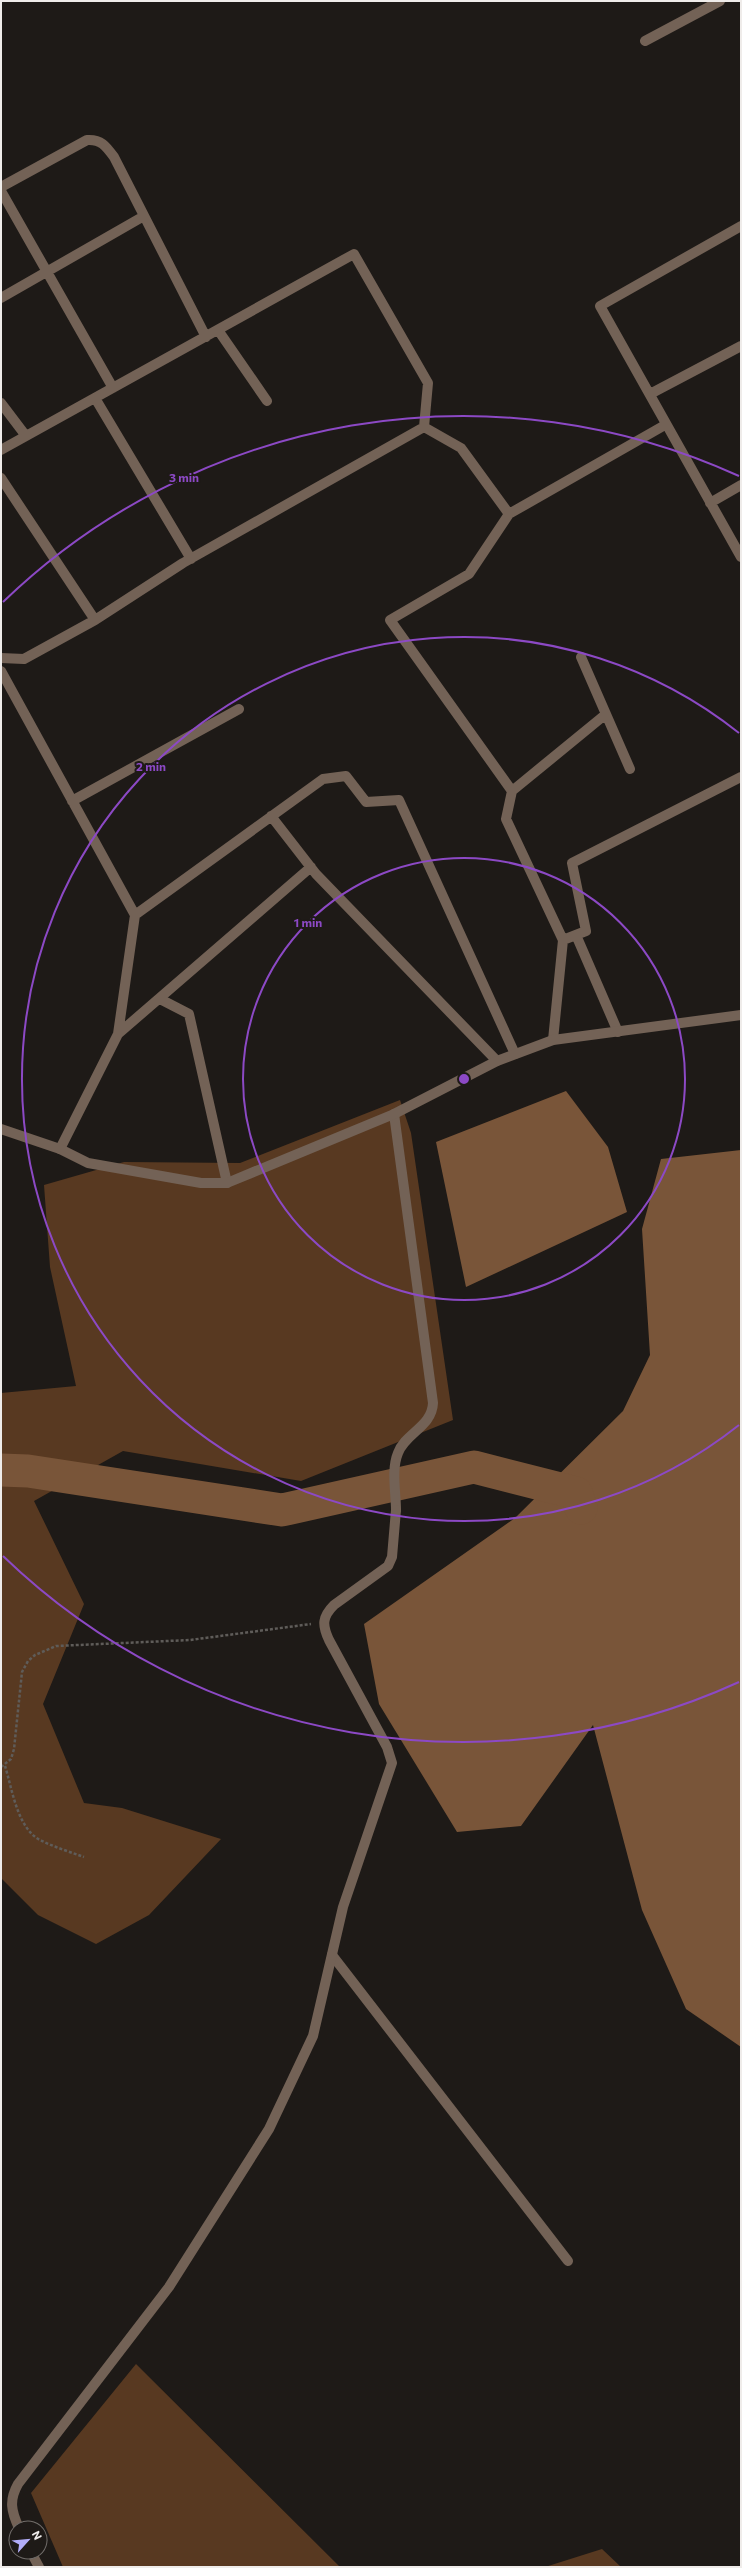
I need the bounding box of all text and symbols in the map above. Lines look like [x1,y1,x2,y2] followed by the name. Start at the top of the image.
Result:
[169,470,199,484] text: 3 min
[136,759,166,773] text: 2 min
[294,915,322,929] text: 1 min
[457,1072,471,1086] centre of rings
[8,2520,48,2560] north arrow
[30,2529,45,2542] text: N

